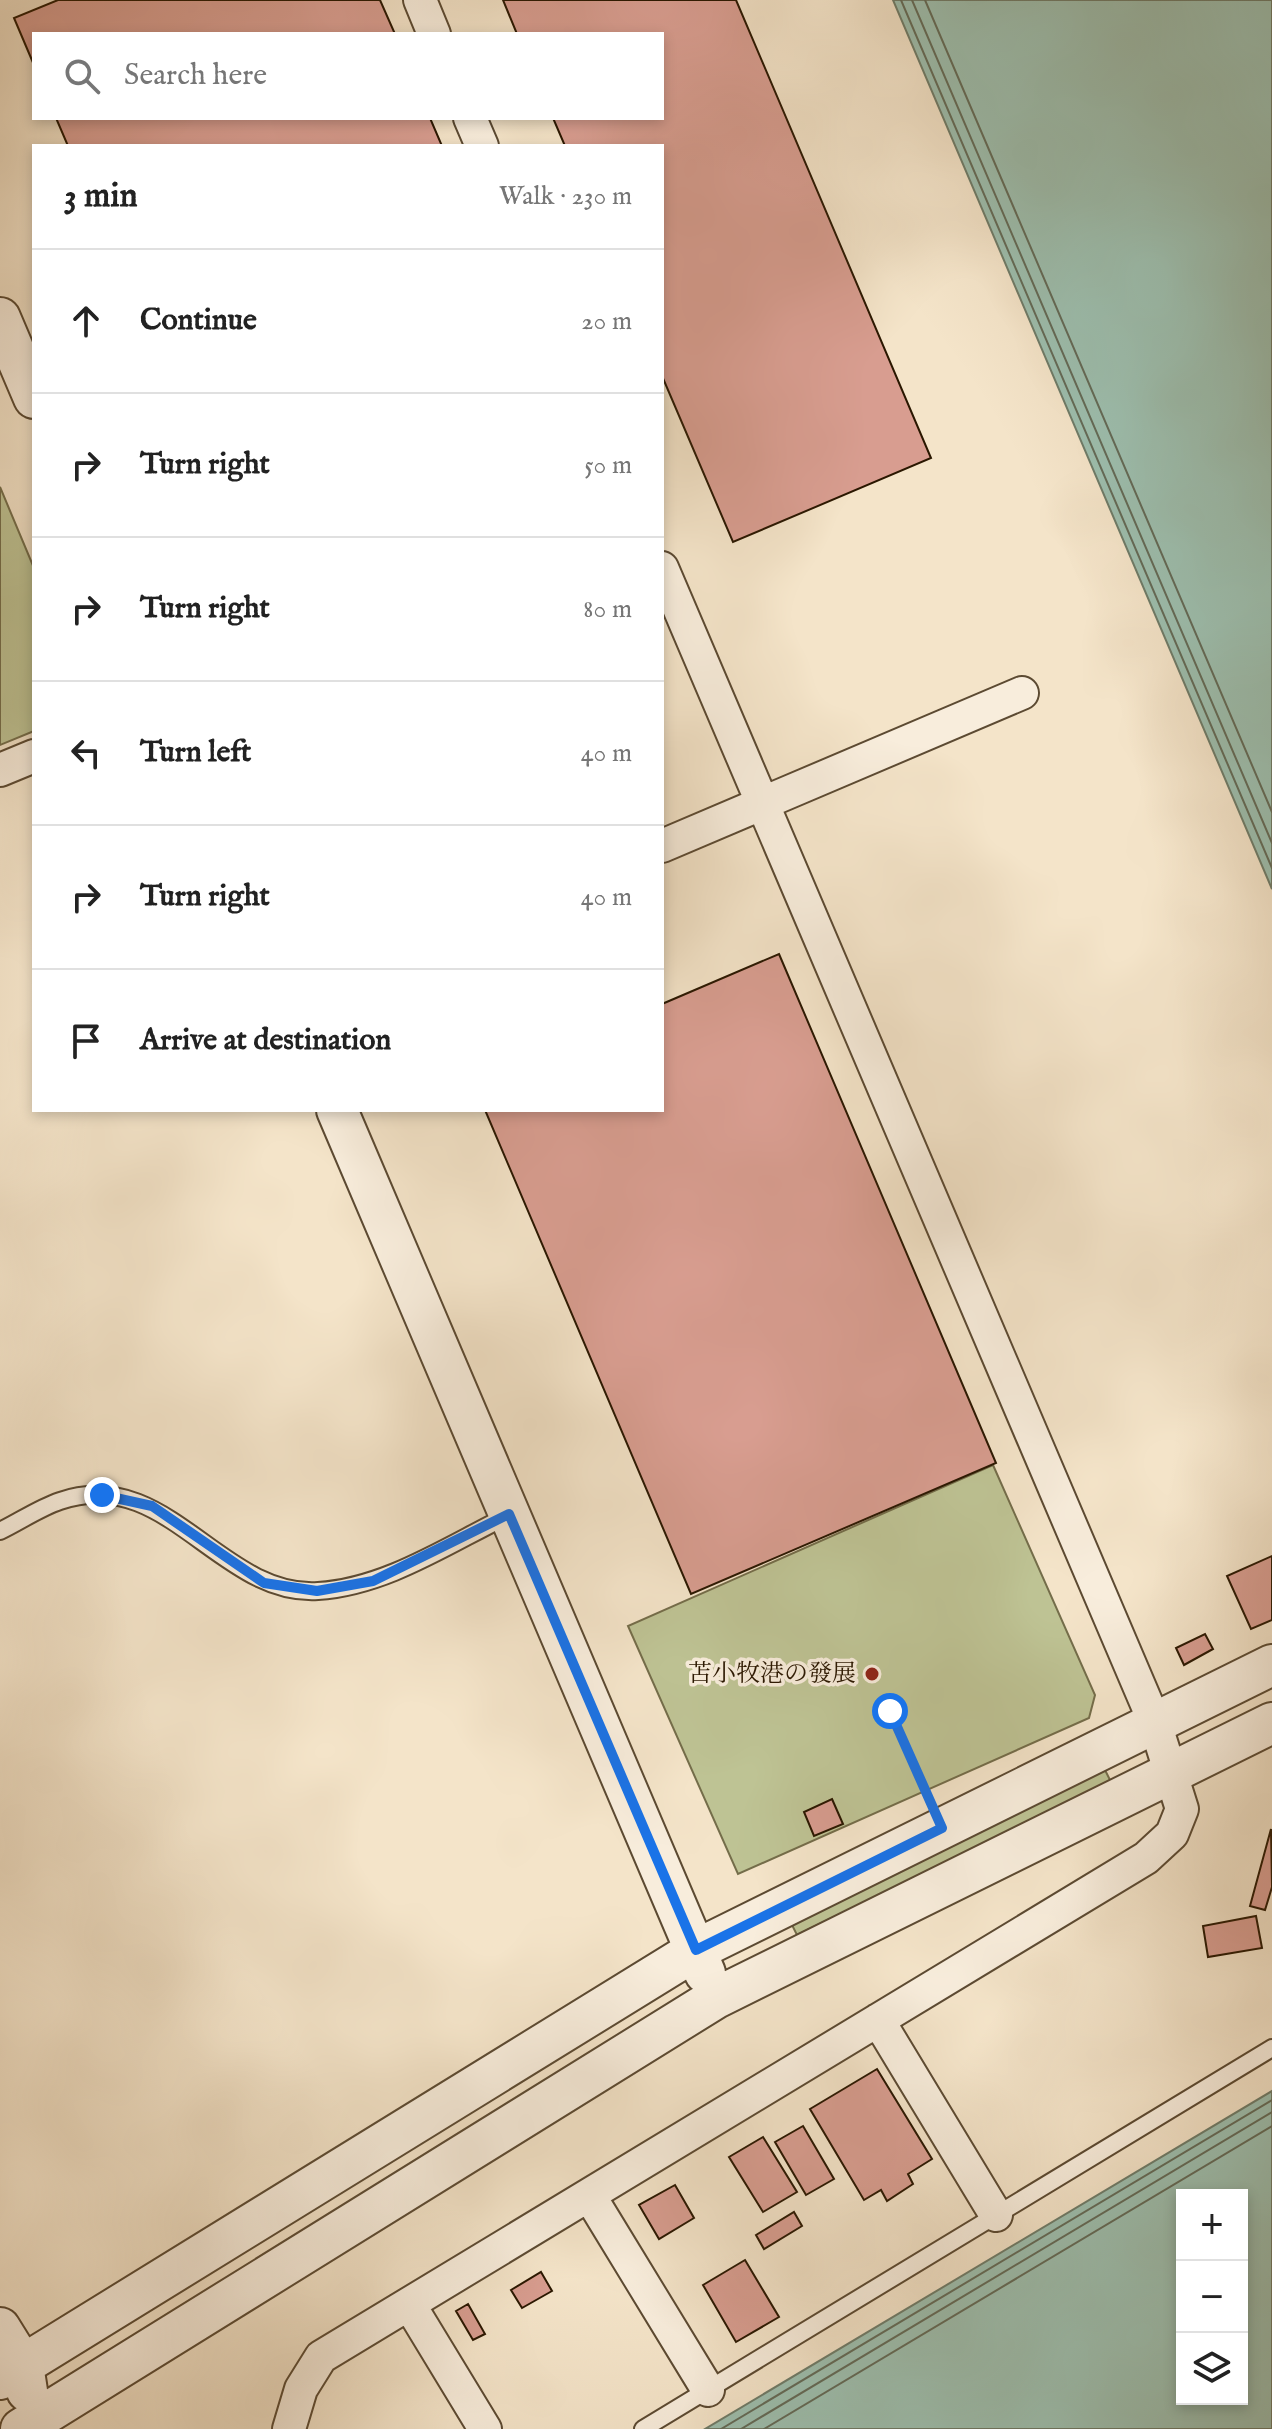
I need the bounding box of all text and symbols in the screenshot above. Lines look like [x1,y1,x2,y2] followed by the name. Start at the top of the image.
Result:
[32,32,664,120] search box
[60,54,104,98] icon: search
[124,57,267,95] text: Search here
[64,175,138,218] text: 3 min
[499,180,632,213] text: Walk · 230 m
[64,299,108,343] icon: ahead
[140,302,257,340] text: Continue
[581,305,632,338] text: 20 m
[64,443,108,487] icon: right
[140,446,270,484] text: Turn right
[584,449,632,482] text: 50 m
[64,587,108,631] icon: right
[140,590,270,628] text: Turn right
[583,593,632,626] text: 80 m
[64,731,108,775] icon: left
[140,734,251,772] text: Turn left
[581,737,632,770] text: 40 m
[64,875,108,919] icon: right
[140,878,270,916] text: Turn right
[581,881,632,914] text: 40 m
[64,1019,108,1063] icon: arrive
[140,1022,391,1060] text: Arrive at destination
[84,1477,120,1513] route end
[688,1659,856,1690] place label: 苫小牧港の發展
[863,1665,881,1683] marker: 苫小牧港の發展
[872,1693,908,1729] route start
[1176,2189,1248,2405] map controls
[1176,2189,1248,2261] button: +
[1176,2261,1248,2333] button: −
[1176,2333,1248,2405] button: layers

